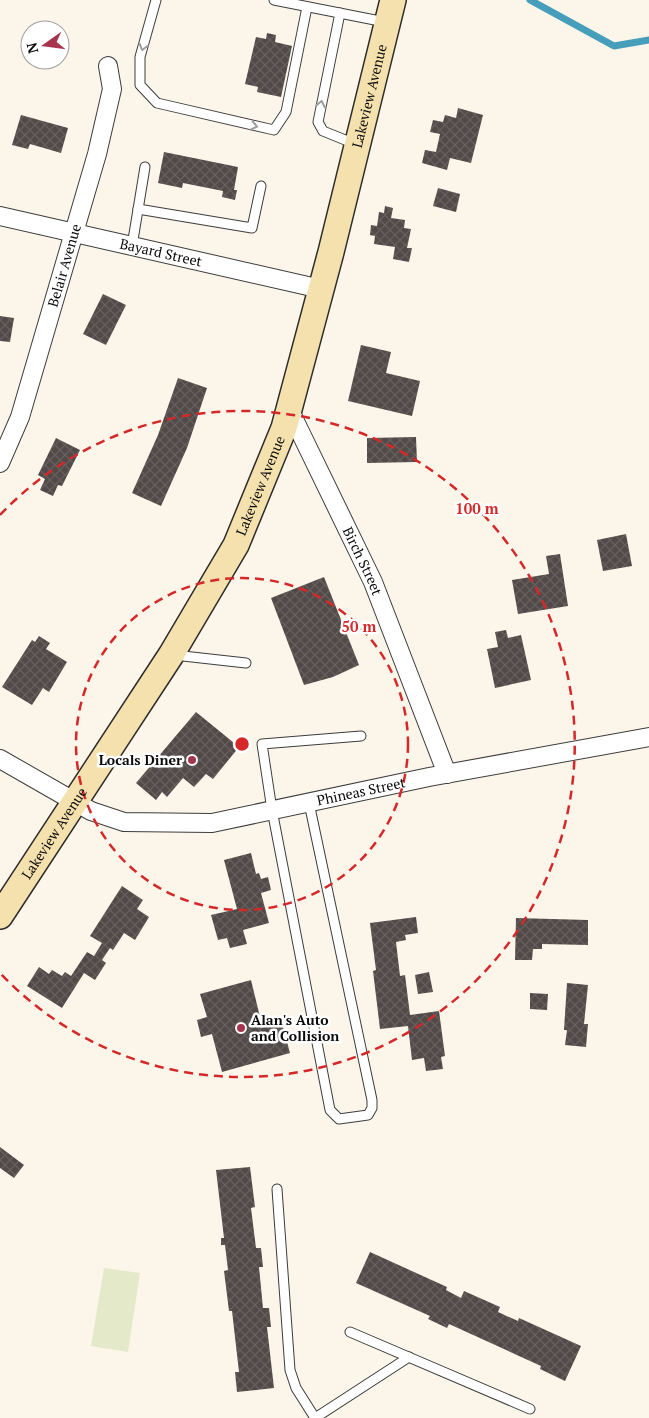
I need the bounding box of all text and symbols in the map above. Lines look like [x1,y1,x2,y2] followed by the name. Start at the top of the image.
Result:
[20,20,70,70] north arrow
[21,40,42,56] text: N
[138,42,148,51] one-way arrow
[347,42,391,150] street label: Lakeview Avenue
[316,100,326,108] one-way arrow
[250,120,259,131] one-way arrow
[43,222,85,309] street label: Belair Avenue
[118,234,205,271] street label: Bayard Street
[231,433,289,538] street label: Lakeview Avenue
[455,498,499,518] text: 100 m
[339,523,388,599] street label: Birch Street
[342,616,377,636] text: 50 m
[233,735,251,753] centre of rings
[99,750,182,769] place label: Locals Diner
[186,754,198,766] marker: Locals Diner
[315,772,408,810] street label: Phineas Street
[17,783,91,883] street label: Lakeview Avenue
[251,1010,339,1045] place label: Alan's Auto and Collision
[235,1022,247,1034] marker: Alan's Auto and Collision

